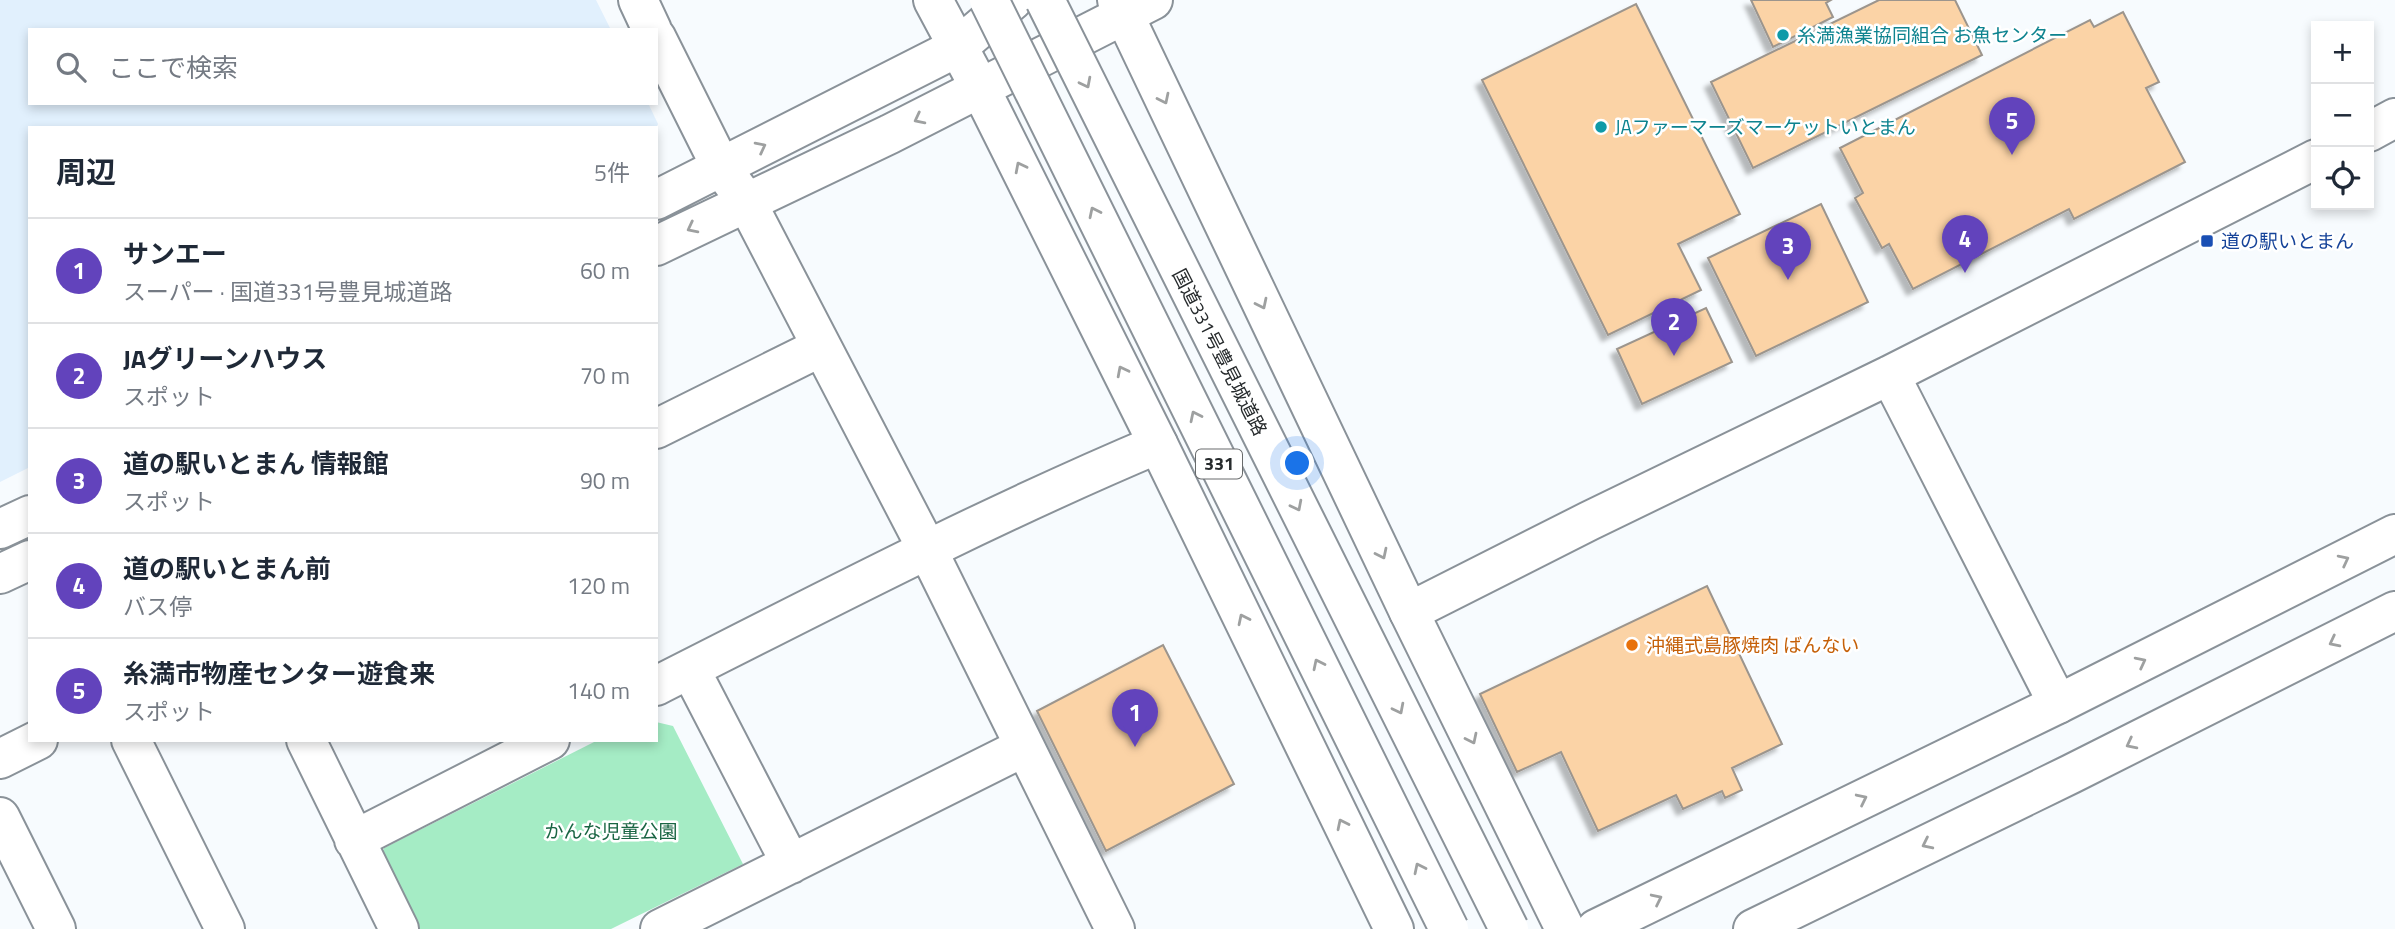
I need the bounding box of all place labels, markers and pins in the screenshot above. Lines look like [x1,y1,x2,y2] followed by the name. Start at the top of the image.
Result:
[1797,20,2067,49] place label: 糸満漁業協同組合 お魚センター
[1775,27,1791,43] marker: 糸満漁業協同組合 お魚センター
[1989,97,2035,155] pin: 5
[1615,112,1916,141] place label: JAファーマーズマーケットいとまん
[1593,119,1609,135] marker: JAファーマーズマーケットいとまん
[1942,215,1988,273] pin: 4
[1765,222,1811,280] pin: 3
[2221,226,2354,255] place label: 道の駅いとまん
[2199,233,2215,249] marker: 道の駅いとまん
[1651,298,1697,356] pin: 2
[1646,630,1859,659] place label: 沖縄式島豚焼肉 ばんない
[1624,637,1640,653] marker: 沖縄式島豚焼肉 ばんない
[1112,689,1158,747] pin: 1

